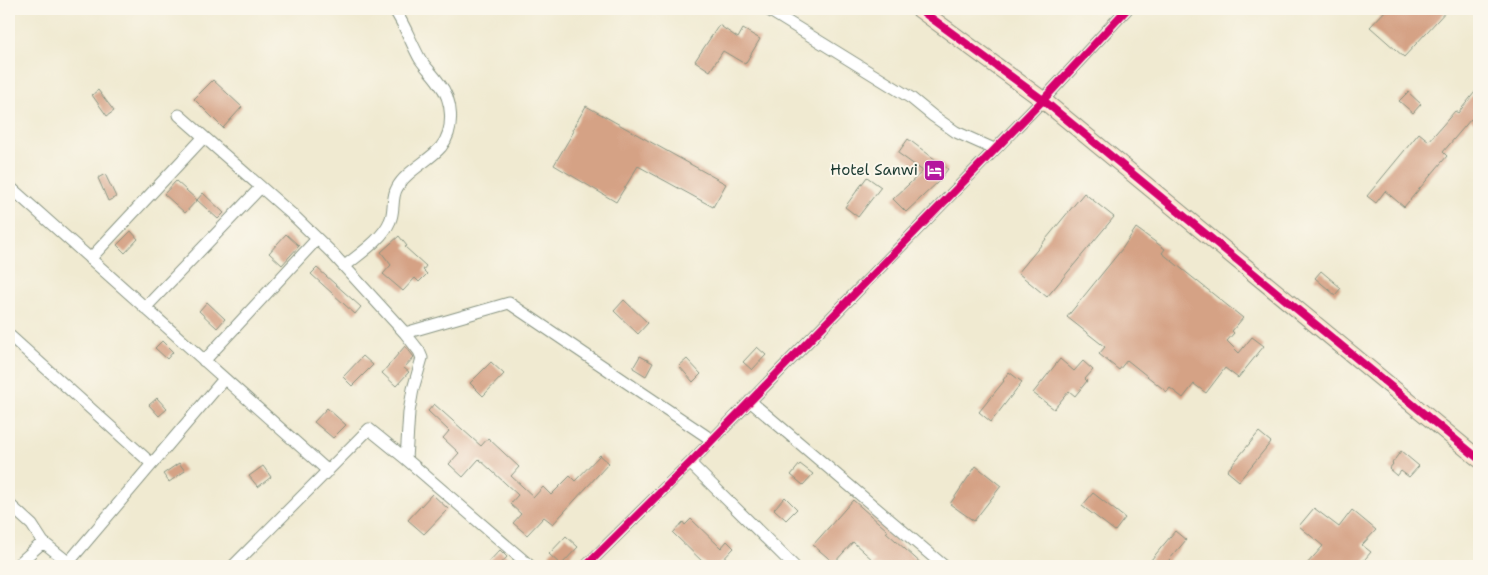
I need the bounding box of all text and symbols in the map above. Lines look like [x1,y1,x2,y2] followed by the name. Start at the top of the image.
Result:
[922,158,946,182] hotel icon: Hotel Sanwi
[830,160,918,180] place label: Hotel Sanwi

